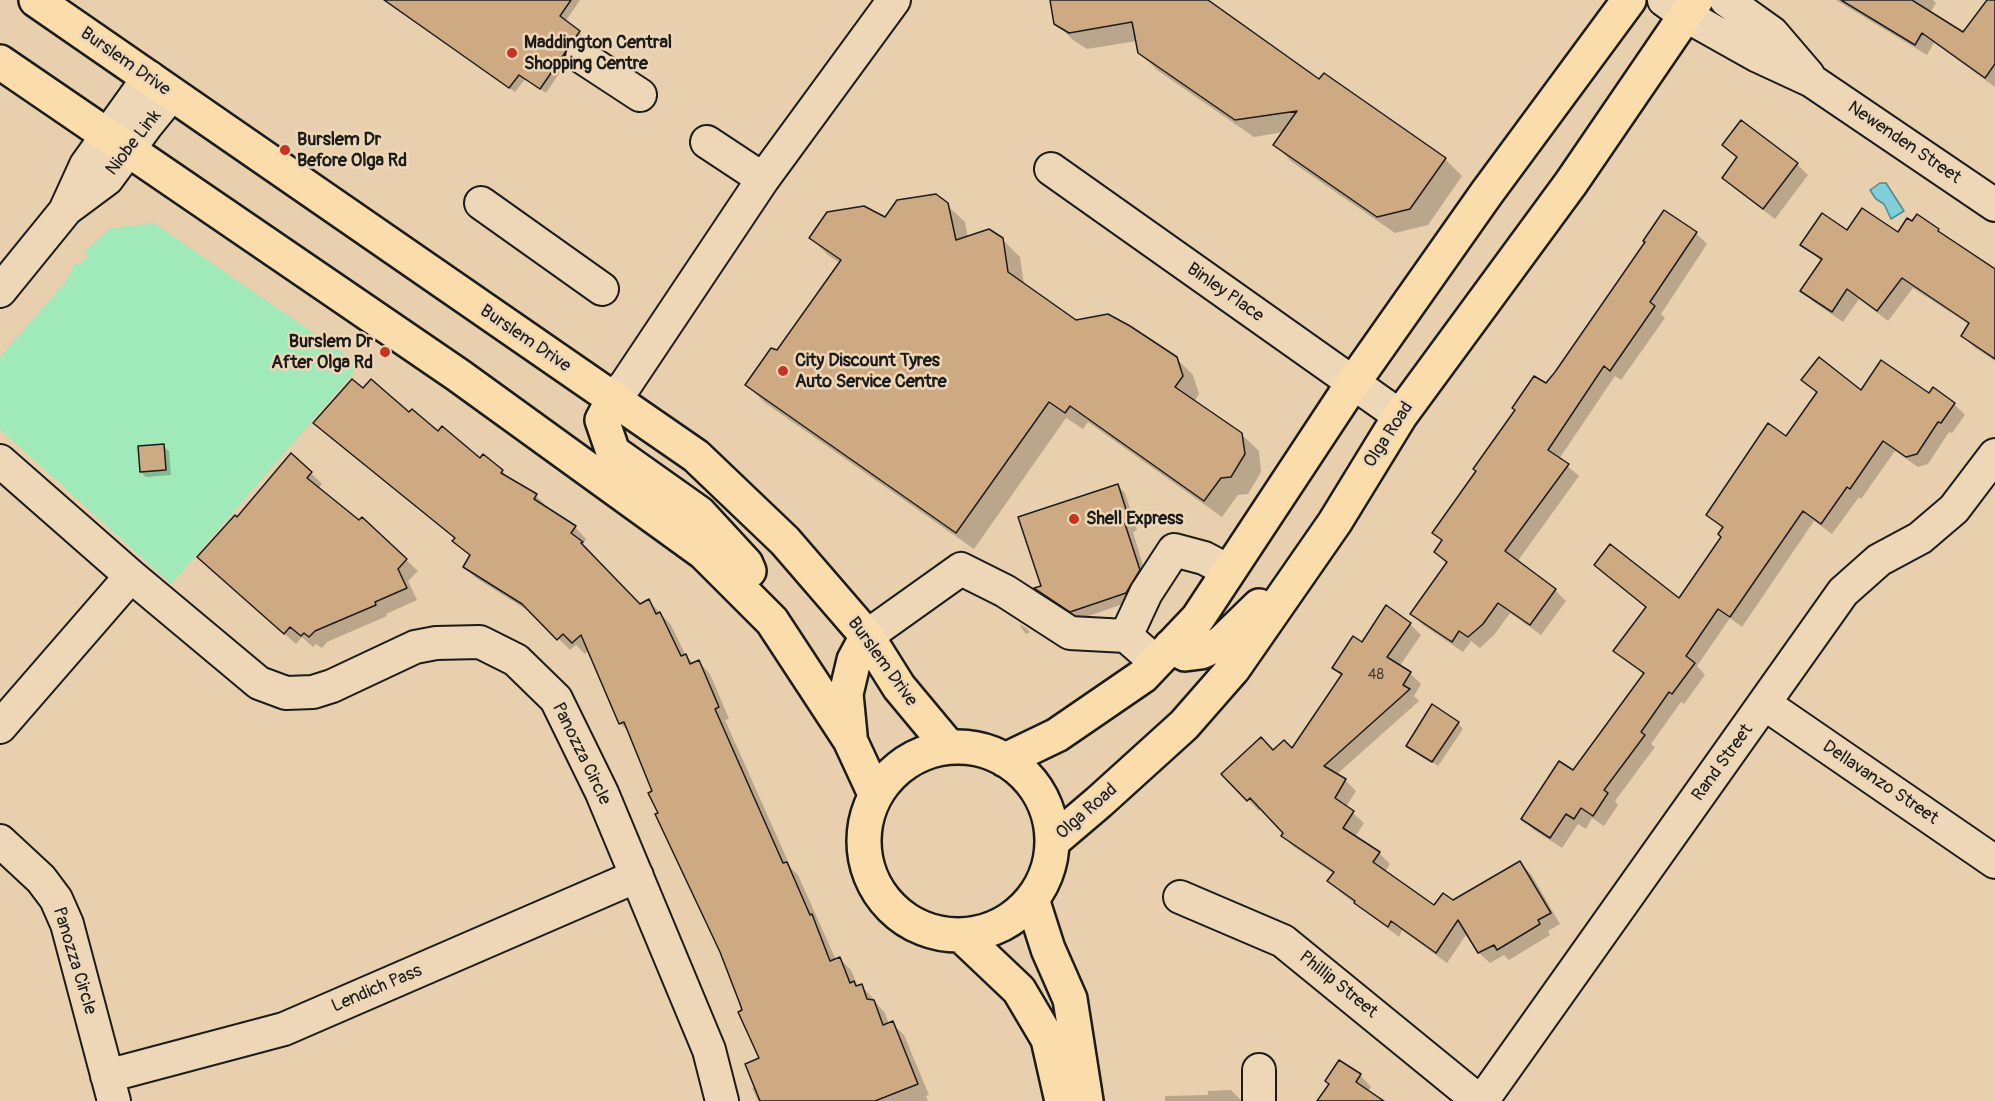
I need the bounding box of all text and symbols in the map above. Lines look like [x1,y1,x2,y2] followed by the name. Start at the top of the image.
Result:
[76,23,174,101] street label: Burslem Drive
[524,32,672,74] place label: Maddington Central Shopping Centre
[505,46,519,60] marker: Maddington Central Shopping Centre
[1843,97,1965,189] street label: Newenden Street
[102,106,166,180] street label: Niobe Link
[297,129,407,172] place label: Burslem Dr Before Olga Rd
[278,143,292,157] marker: Burslem Dr Before Olga Rd
[1182,259,1268,327] street label: Binley Place
[475,301,575,377] street label: Burslem Drive
[271,331,373,374] place label: Burslem Dr After Olga Rd
[378,345,392,359] marker: Burslem Dr After Olga Rd
[795,350,947,392] place label: City Discount Tyres Auto Service Centre
[776,364,790,378] marker: City Discount Tyres Auto Service Centre
[1360,398,1418,472] street label: Olga Road
[1086,508,1183,530] place label: Shell Express
[1067,512,1081,526] marker: Shell Express
[842,613,922,711] street label: Burslem Drive
[1368,666,1384,684] house number: 48
[547,699,615,809] street label: Panozza Circle
[1688,720,1758,806] street label: Rand Street
[1818,736,1942,830] street label: Dellavanzo Street
[1052,779,1122,845] street label: Olga Road
[47,905,101,1017] street label: Panozza Circle
[1294,947,1382,1023] street label: Phillip Street
[329,960,425,1018] street label: Lendich Pass

